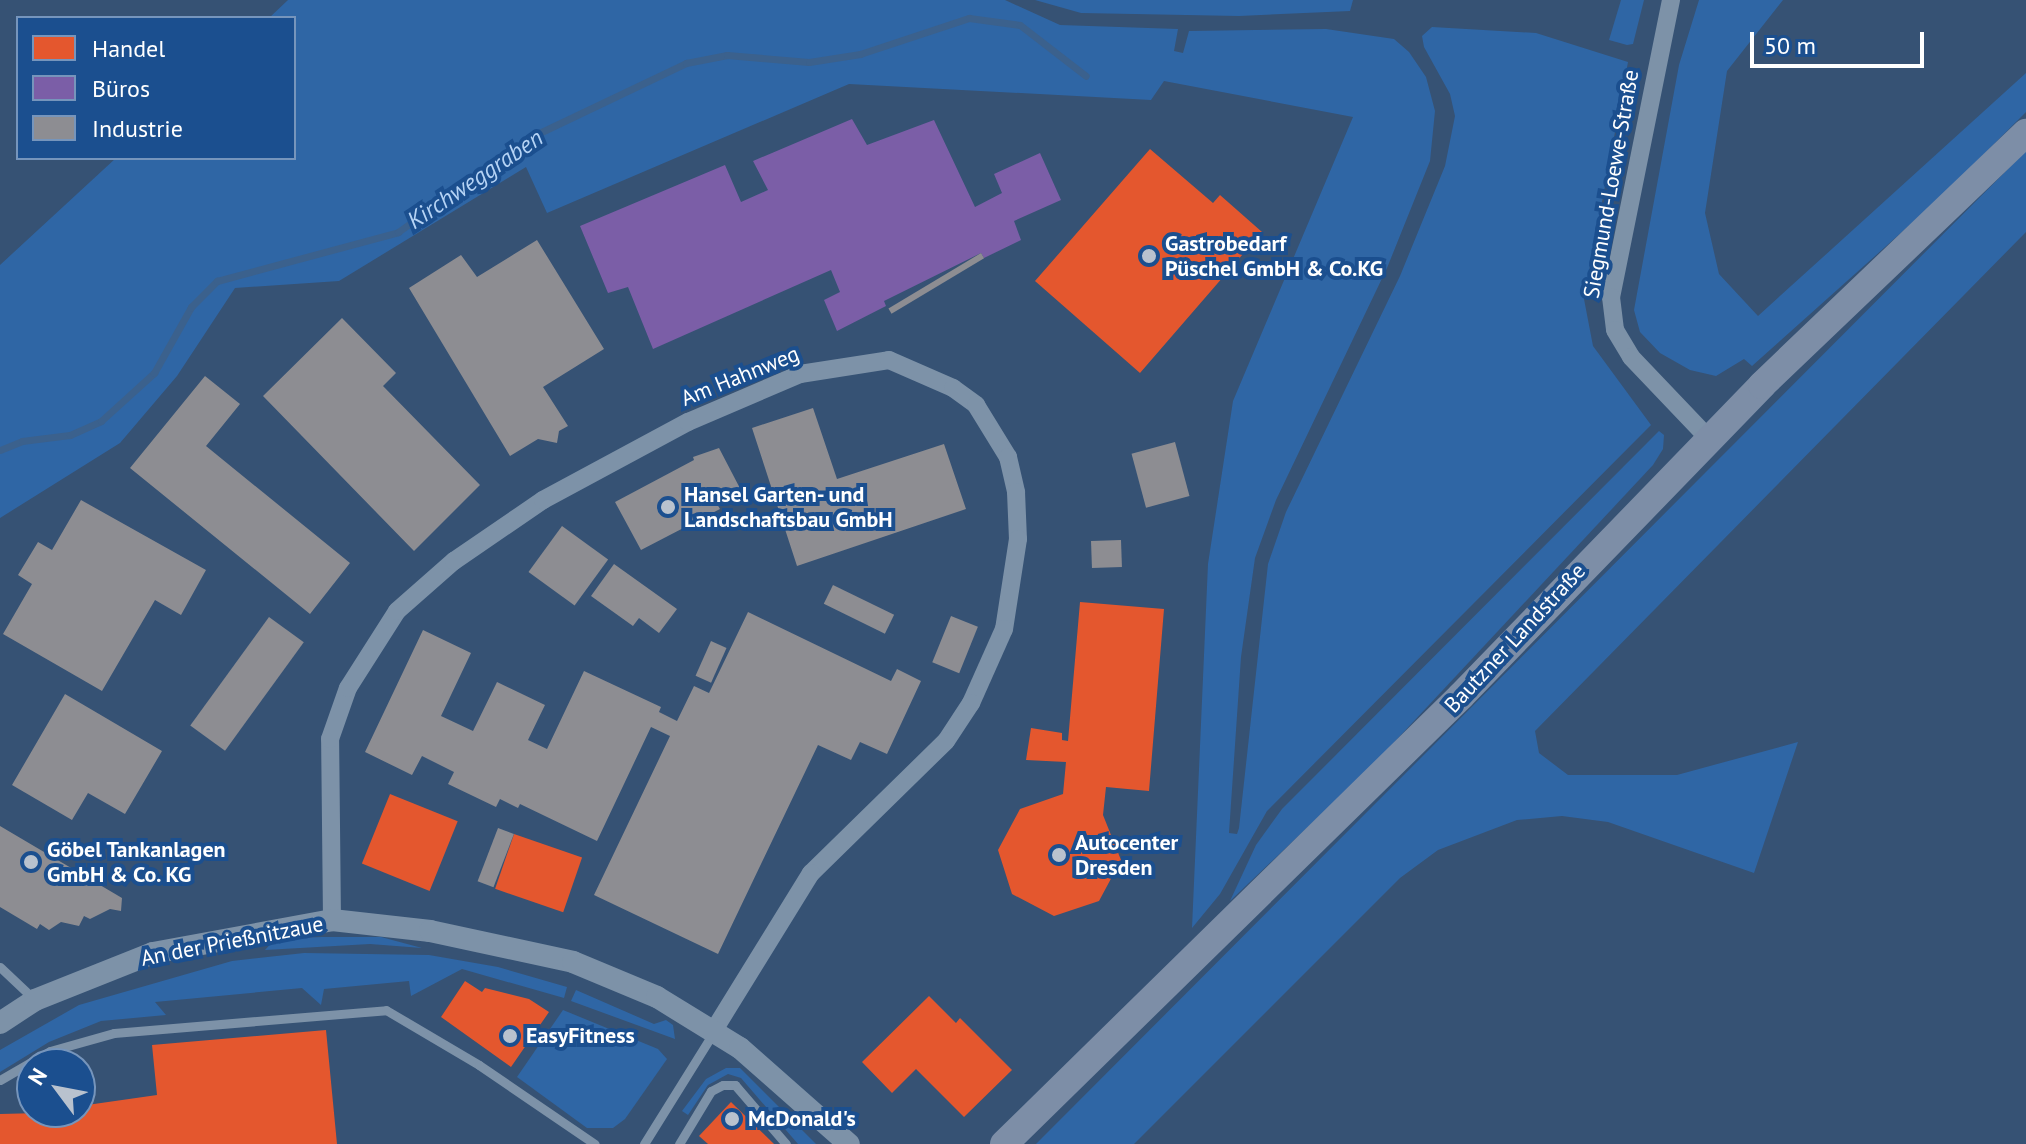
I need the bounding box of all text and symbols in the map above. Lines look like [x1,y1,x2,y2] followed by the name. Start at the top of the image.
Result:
[16,16,296,160] legend
[1754,16,1928,66] scale bar
[1764,30,1816,61] text: 50 m
[92,33,165,64] text: Handel
[1578,68,1644,300] street label: Siegmund-Loewe-Straße
[92,73,150,104] text: Büros
[92,113,183,144] text: Industrie
[402,123,548,235] water label: Kirchweggraben
[1165,230,1384,282] place label: Gastrobedarf Püschel GmbH & Co.KG
[1140,247,1158,265] marker: Gastrobedarf Püschel GmbH & Co.KG
[677,340,803,412] street label: Am Hahnweg
[684,481,893,532] place label: Hansel Garten- und Landschaftsbau GmbH
[659,498,677,516] marker: Hansel Garten- und Landschaftsbau GmbH
[1439,558,1591,718] street label: Bautzner Landstraße
[1075,829,1178,880] place label: Autocenter Dresden
[47,836,226,888] place label: Göbel Tankanlagen GmbH & Co. KG
[1050,846,1068,864] marker: Autocenter Dresden
[22,853,40,871] marker: Göbel Tankanlagen GmbH & Co. KG
[138,910,326,972] street label: An der Prießnitzaue
[526,1023,635,1049] place label: EasyFitness
[501,1027,519,1045] marker: EasyFitness
[16,1048,96,1128] north arrow
[22,1063,53,1090] text: N
[748,1106,856,1132] place label: McDonald's
[723,1110,741,1128] marker: McDonald's

